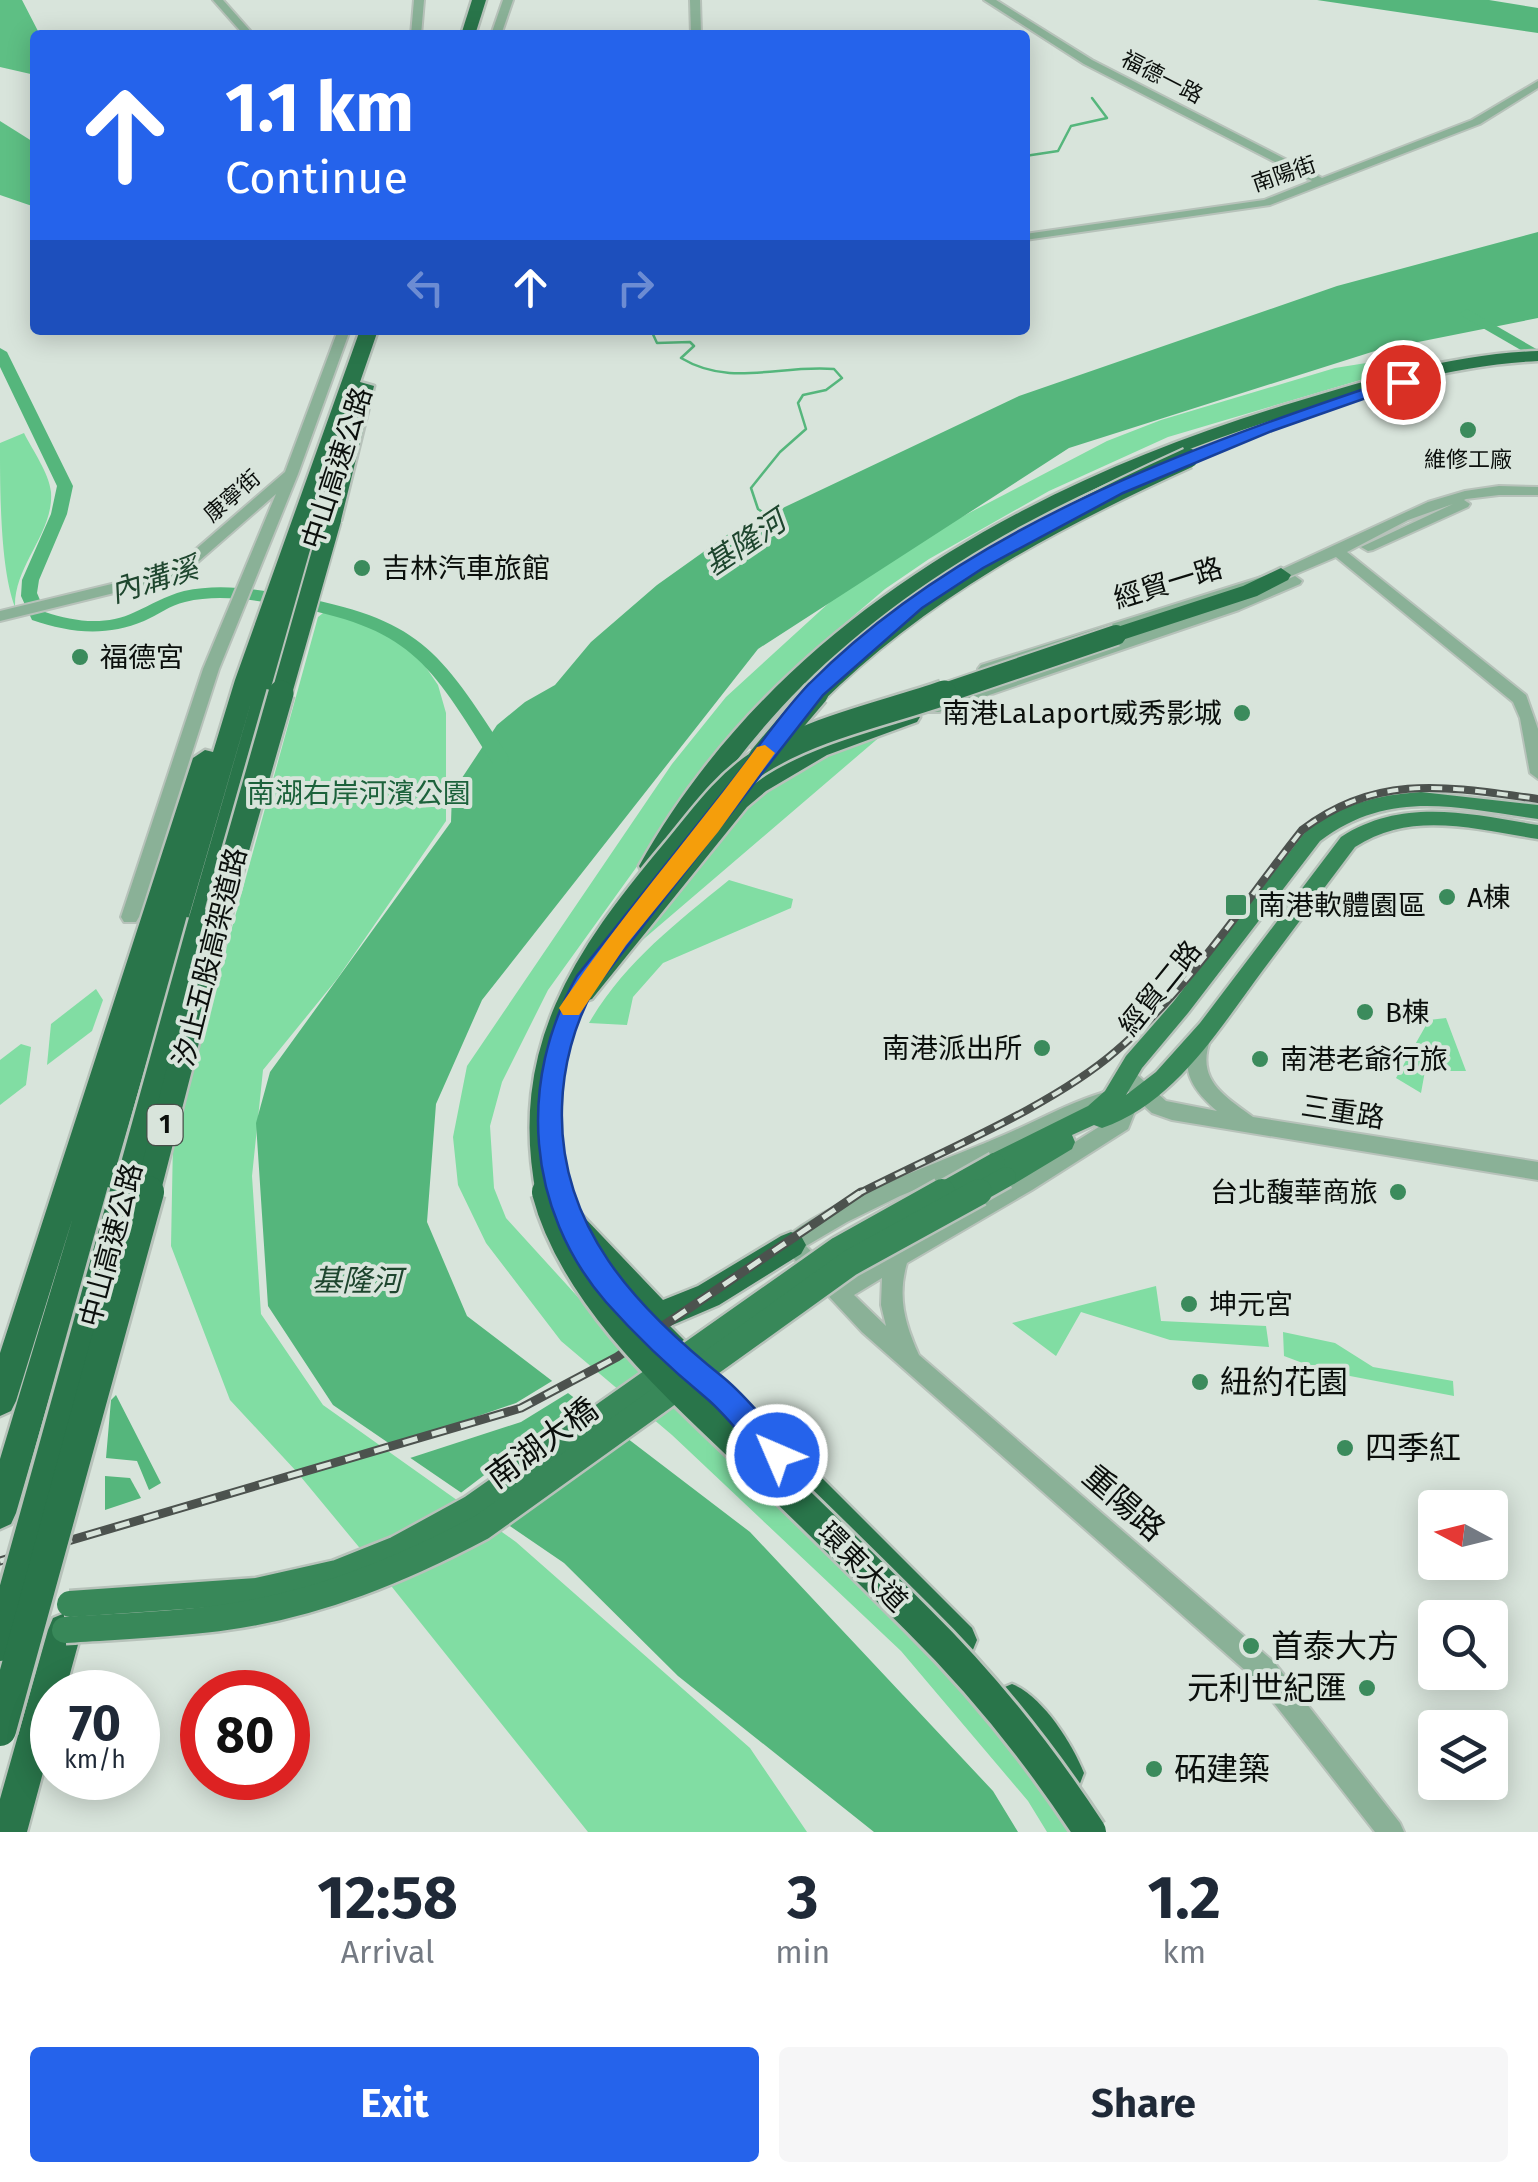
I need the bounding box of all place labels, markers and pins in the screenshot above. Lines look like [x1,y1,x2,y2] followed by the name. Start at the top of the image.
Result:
[1361,340,1446,425] pin
[1457,419,1479,441] marker: 維修工廠
[1424,446,1512,473] place label: 維修工廠
[382,552,550,585] place label: 吉林汽車旅館
[351,557,373,579] marker: 吉林汽車旅館
[100,641,184,674] place label: 福德宮
[69,646,91,668] marker: 福德宮
[942,697,1222,730] place label: 南港LaLaport威秀影城
[1231,702,1253,724] marker: 南港LaLaport威秀影城
[1467,881,1511,914] place label: A棟
[1436,886,1458,908] marker: A棟
[1258,889,1426,922] place label: 南港軟體園區
[1223,892,1249,918] marker: 南港軟體園區
[1385,996,1430,1029] place label: B棟
[1354,1001,1376,1023] marker: B棟
[882,1032,1022,1065] place label: 南港派出所
[1031,1037,1053,1059] marker: 南港派出所
[1280,1043,1448,1076] place label: 南港老爺行旅
[1249,1048,1271,1070] marker: 南港老爺行旅
[1210,1176,1378,1209] place label: 台北馥華商旅
[1387,1181,1409,1203] marker: 台北馥華商旅
[1209,1288,1293,1321] place label: 坤元宮
[1178,1293,1200,1315] marker: 坤元宮
[1220,1363,1348,1401] place label: 紐約花園
[1189,1371,1211,1393] marker: 紐約花園
[1365,1429,1461,1467] place label: 四季紅
[1334,1437,1356,1459] marker: 四季紅
[1271,1627,1399,1665] place label: 首泰大方
[1240,1635,1262,1657] marker: 首泰大方
[1187,1669,1347,1707] place label: 元利世紀匯
[1356,1677,1378,1699] marker: 元利世紀匯
[1174,1750,1270,1788] place label: 砳建築
[1143,1758,1165,1780] marker: 砳建築

